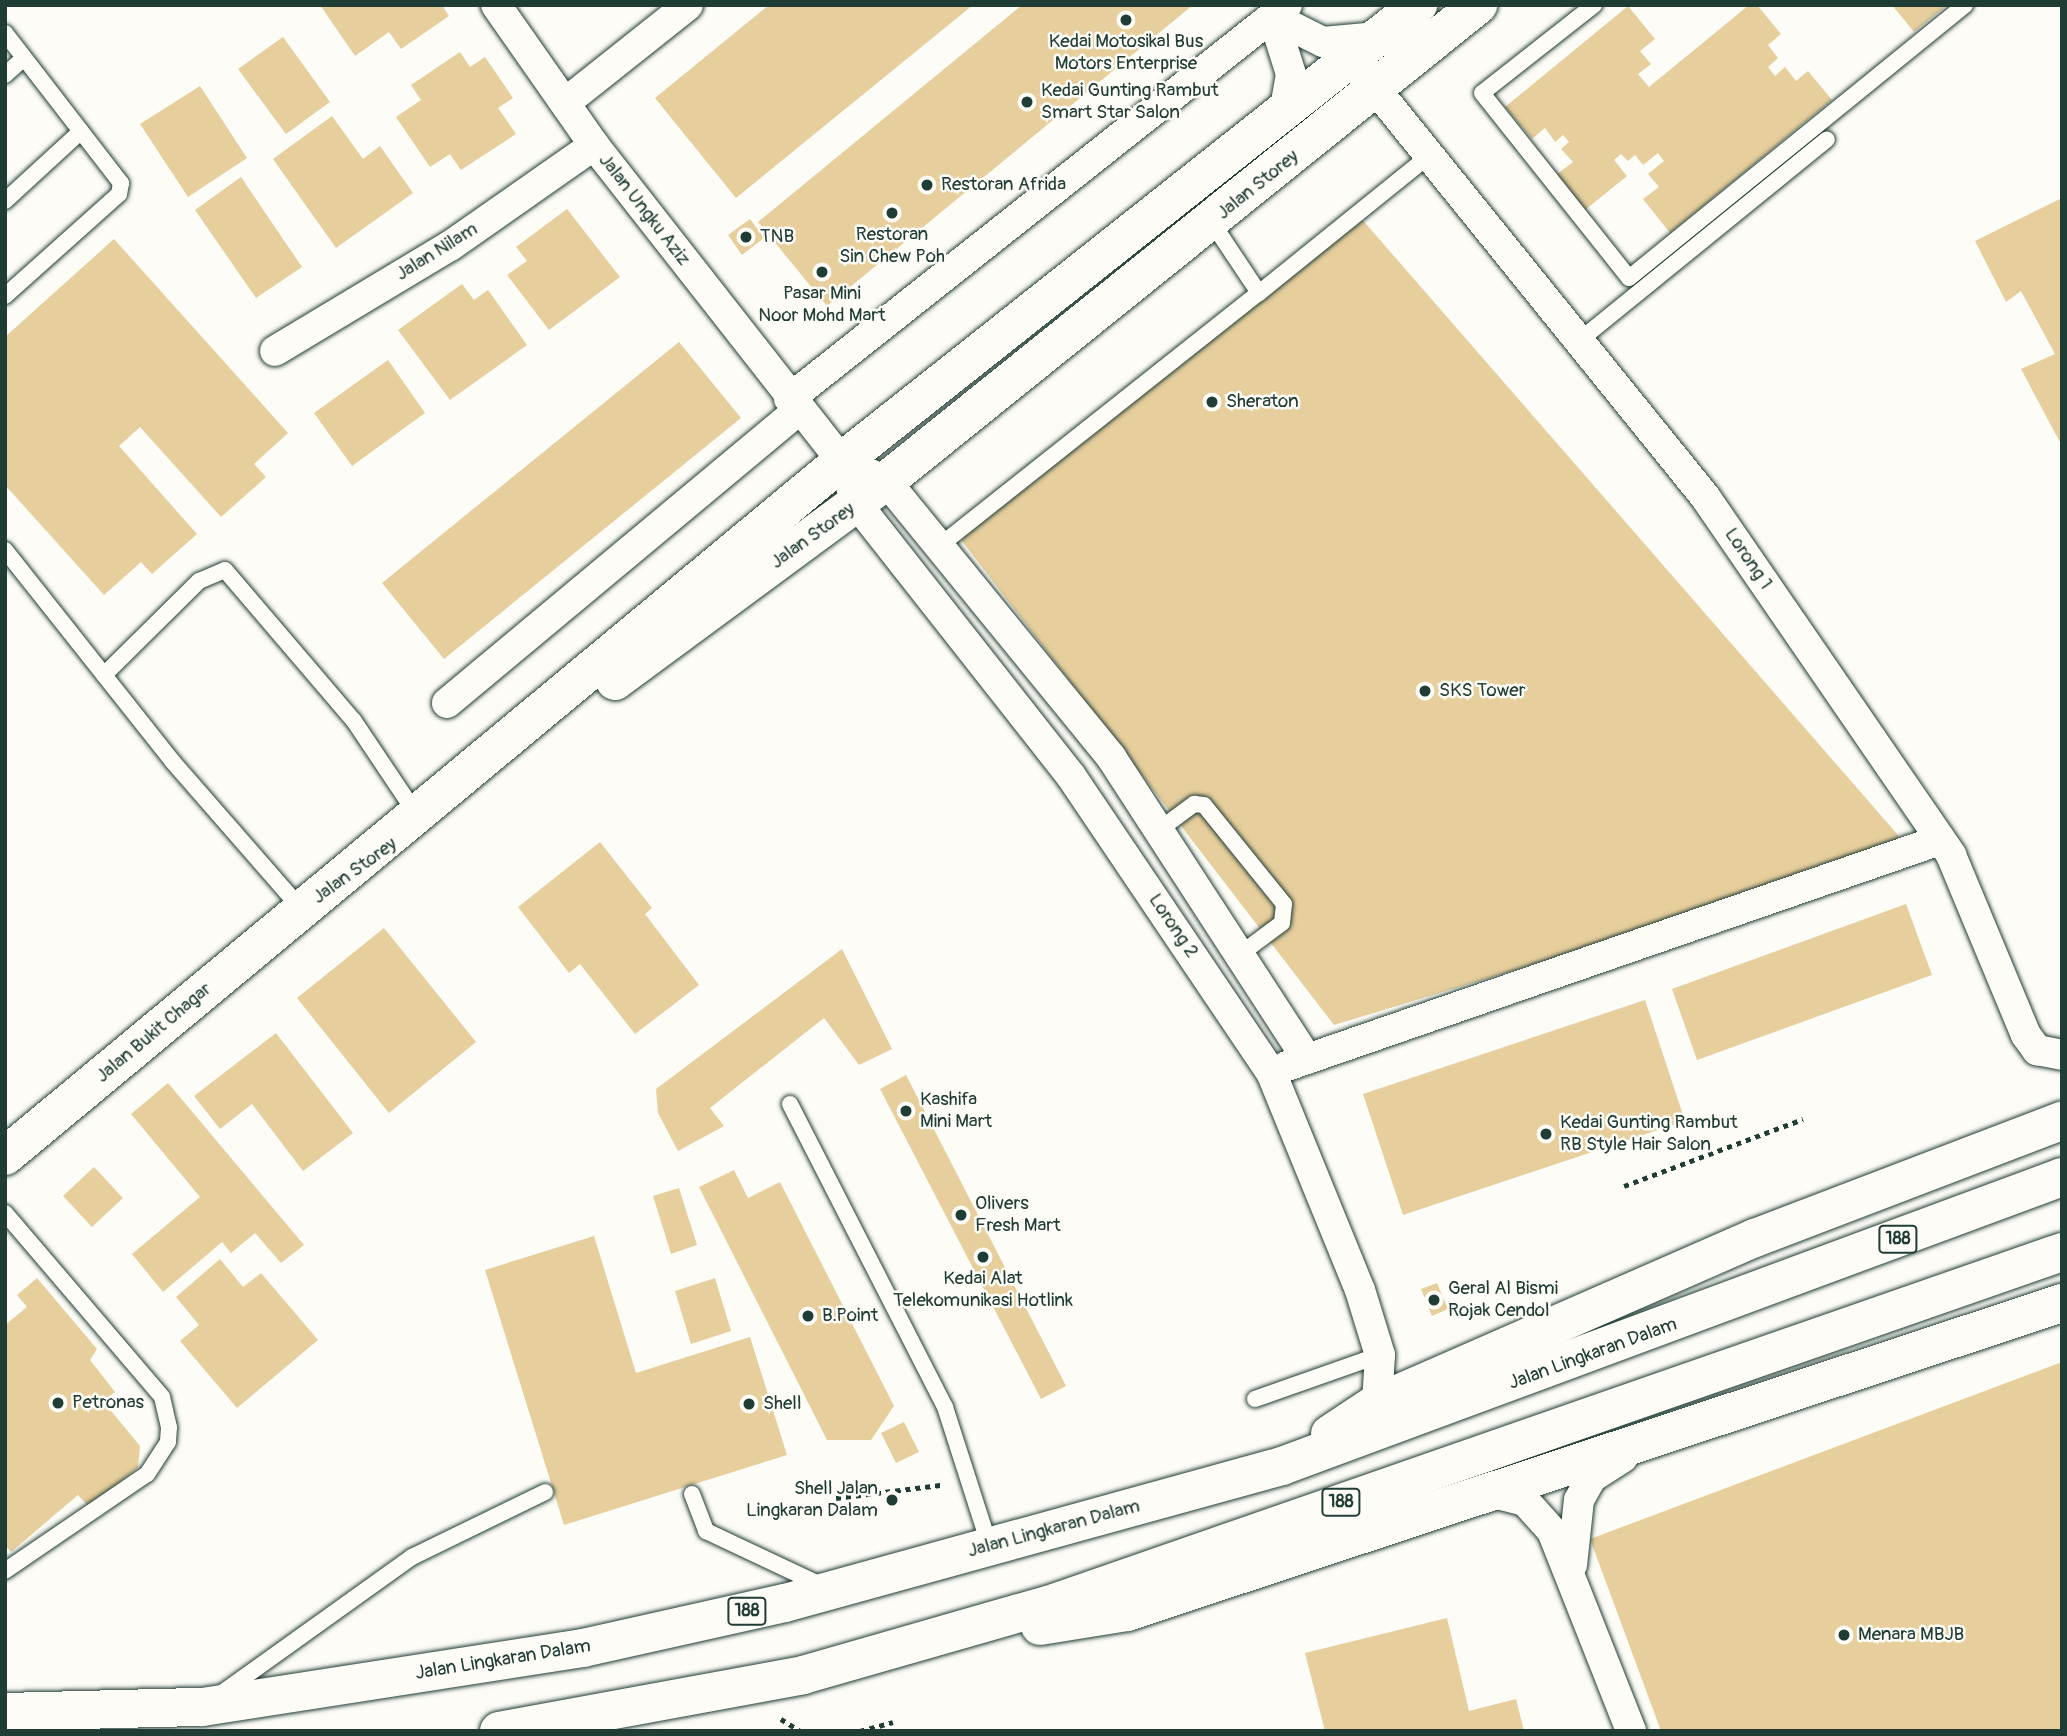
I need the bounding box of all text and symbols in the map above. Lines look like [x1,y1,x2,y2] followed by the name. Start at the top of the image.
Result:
[1118,12,1134,28] marker: Kedai Motosikal Bus Motors Enterprise
[1049,31,1203,75] place label: Kedai Motosikal Bus Motors Enterprise
[1041,80,1219,124] place label: Kedai Gunting Rambut Smart Star Salon
[1019,94,1035,110] marker: Kedai Gunting Rambut Smart Star Salon
[1213,145,1303,225] street label: Jalan Storey
[593,150,695,270] street label: Jalan Ungku Aziz
[941,174,1066,196] place label: Restoran Afrida
[919,177,935,193] marker: Restoran Afrida
[884,205,900,221] marker: Restoran Sin Chew Poh
[392,218,482,286] street label: Jalan Nilam
[839,224,945,268] place label: Restoran Sin Chew Poh
[760,226,794,248] place label: TNB
[738,229,754,245] marker: TNB
[814,264,830,280] marker: Pasar Mini Noor Mohd Mart
[758,283,886,327] place label: Pasar Mini Noor Mohd Mart
[1226,391,1299,413] place label: Sheraton
[1204,394,1220,410] marker: Sheraton
[766,498,860,574] street label: Jalan Storey
[1719,524,1777,594] street label: Lorong 1
[1439,680,1525,702] place label: SKS Tower
[1417,683,1433,699] marker: SKS Tower
[308,833,402,909] street label: Jalan Storey
[1143,890,1203,962] street label: Lorong 2
[92,978,216,1088] street label: Jalan Bukit Chagar
[920,1089,992,1133] place label: Kashifa Mini Mart
[898,1103,914,1119] marker: Kashifa Mini Mart
[1560,1112,1738,1156] place label: Kedai Gunting Rambut RB Style Hair Salon
[1538,1126,1554,1142] marker: Kedai Gunting Rambut RB Style Hair Salon
[975,1193,1061,1237] place label: Olivers Fresh Mart
[953,1207,969,1223] marker: Olivers Fresh Mart
[1877,1224,1919,1254] road number: 188
[975,1249,991,1265] marker: Kedai Alat Telekomunikasi Hotlink
[893,1268,1073,1312] place label: Kedai Alat Telekomunikasi Hotlink
[1448,1278,1558,1322] place label: Geral Al Bismi Rojak Cendol
[1426,1292,1442,1308] marker: Geral Al Bismi Rojak Cendol
[822,1305,878,1327] place label: B.Point
[800,1308,816,1324] marker: B.Point
[1506,1313,1680,1395] street label: Jalan Lingkaran Dalam
[72,1392,144,1414] place label: Petronas
[763,1393,801,1415] place label: Shell
[50,1395,66,1411] marker: Petronas
[741,1396,757,1412] marker: Shell
[746,1478,878,1522] place label: Shell Jalan Lingkaran Dalam
[1320,1488,1362,1517] road number: 188
[884,1492,900,1508] marker: Shell Jalan Lingkaran Dalam
[965,1495,1143,1563] street label: Jalan Lingkaran Dalam
[726,1596,768,1626] road number: 188
[1858,1624,1964,1646] place label: Menara MBJB
[1836,1627,1852,1643] marker: Menara MBJB
[414,1635,592,1685] street label: Jalan Lingkaran Dalam

